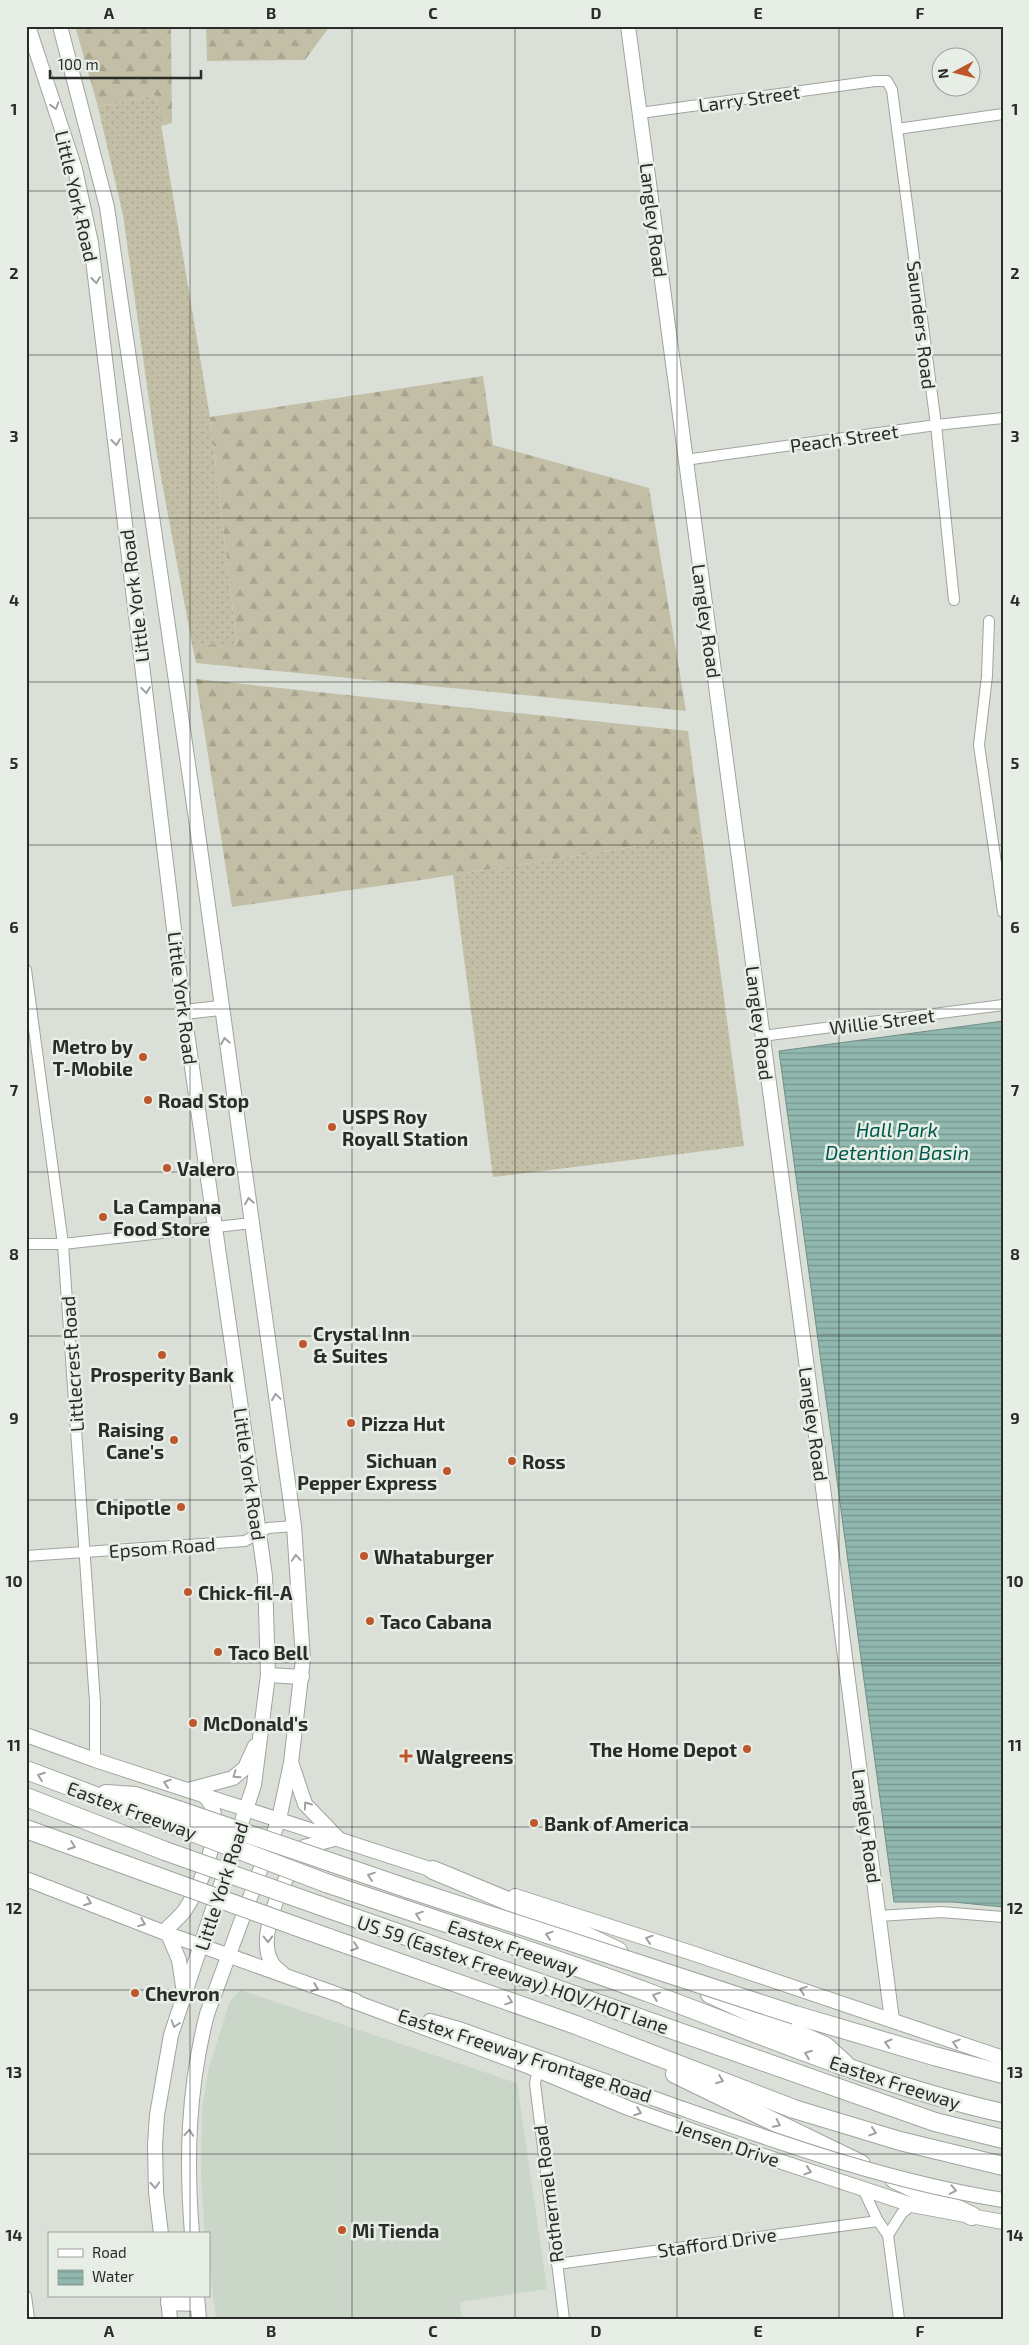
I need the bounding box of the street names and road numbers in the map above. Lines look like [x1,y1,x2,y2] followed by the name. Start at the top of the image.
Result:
[697,80,801,116] street label: Larry Street
[51,128,103,264] street label: Little York Road
[636,161,672,279] street label: Langley Road
[903,259,941,391] street label: Saunders Road
[788,419,900,457] street label: Peach Street
[114,528,154,664] street label: Little York Road
[688,562,726,680] street label: Langley Road
[163,930,203,1066] street label: Little York Road
[742,964,778,1082] street label: Langley Road
[828,1003,936,1039] street label: Willie Street
[56,1295,88,1433] street label: Littlecrest Road
[795,1365,833,1483] street label: Langley Road
[229,1406,271,1542] street label: Little York Road
[108,1532,216,1562] street label: Epsom Road
[848,1767,886,1885] street label: Langley Road
[64,1776,200,1844] street label: Eastex Freeway
[189,1819,253,1953] street label: Little York Road
[354,1910,672,2038] street label: US 59 (Eastex Freeway) HOV/HOT lane
[445,1914,581,1980] street label: Eastex Freeway
[395,2003,655,2107] street label: Eastex Freeway Frontage Road
[827,2050,963,2114] street label: Eastex Freeway
[673,2115,783,2171] street label: Jensen Drive
[528,2124,568,2264] street label: Rothermel Road
[656,2222,778,2262] street label: Stafford Drive

